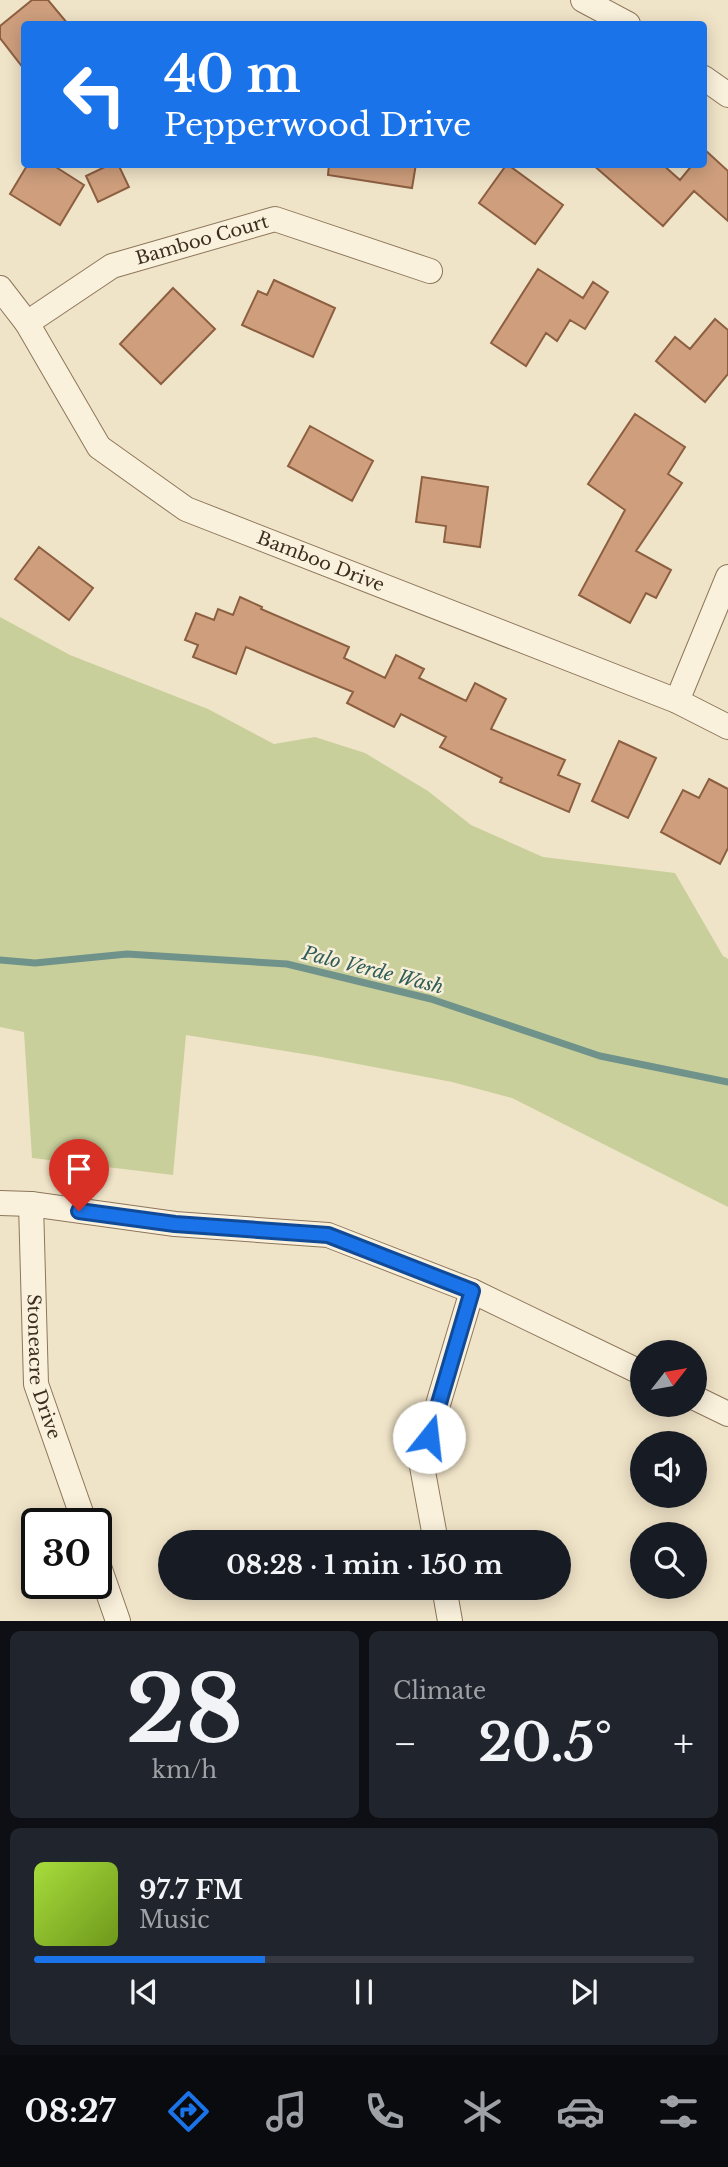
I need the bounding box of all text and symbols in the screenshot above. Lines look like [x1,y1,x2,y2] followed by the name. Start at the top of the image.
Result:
[164,44,301,105] text: 40 m
[49,49,140,140] icon: left
[164,105,471,145] text: Pepperwood Drive
[133,210,271,270] street label: Bamboo Court
[254,527,388,597] street label: Bamboo Drive
[299,941,446,999] water label: Palo Verde Wash
[49,1139,109,1211] pin
[60,1150,98,1188] icon: arrive
[23,1294,66,1442] street label: Stoneacre Drive
[630,1340,707,1418] north arrow
[630,1340,707,1599] map controls
[392,1400,466,1474] position arrow
[630,1431,707,1508] button: sound
[21,1508,112,1599] speed limit sign: 30
[630,1522,707,1599] button: search
[226,1549,503,1581] text: 08:28 · 1 min · 150 m
[126,1654,243,1767] text: 28
[393,1677,486,1705] text: Climate
[478,1711,612,1775] text: 20.5°
[393,1720,417,1767] text: −
[673,1720,694,1767] text: +
[152,1756,217,1784] text: km/h
[139,1874,243,1906] text: 97.7 FM
[139,1906,210,1934] text: Music
[125,1973,163,2011] icon: previous
[345,1973,383,2011] icon: pause
[565,1973,603,2011] icon: next
[164,2087,213,2136] icon: directions
[262,2087,311,2136] icon: music
[360,2087,409,2136] icon: phone
[458,2087,507,2136] icon: climate
[556,2087,605,2136] icon: car
[654,2087,703,2136] icon: filters
[25,2091,115,2131] text: 08:27

